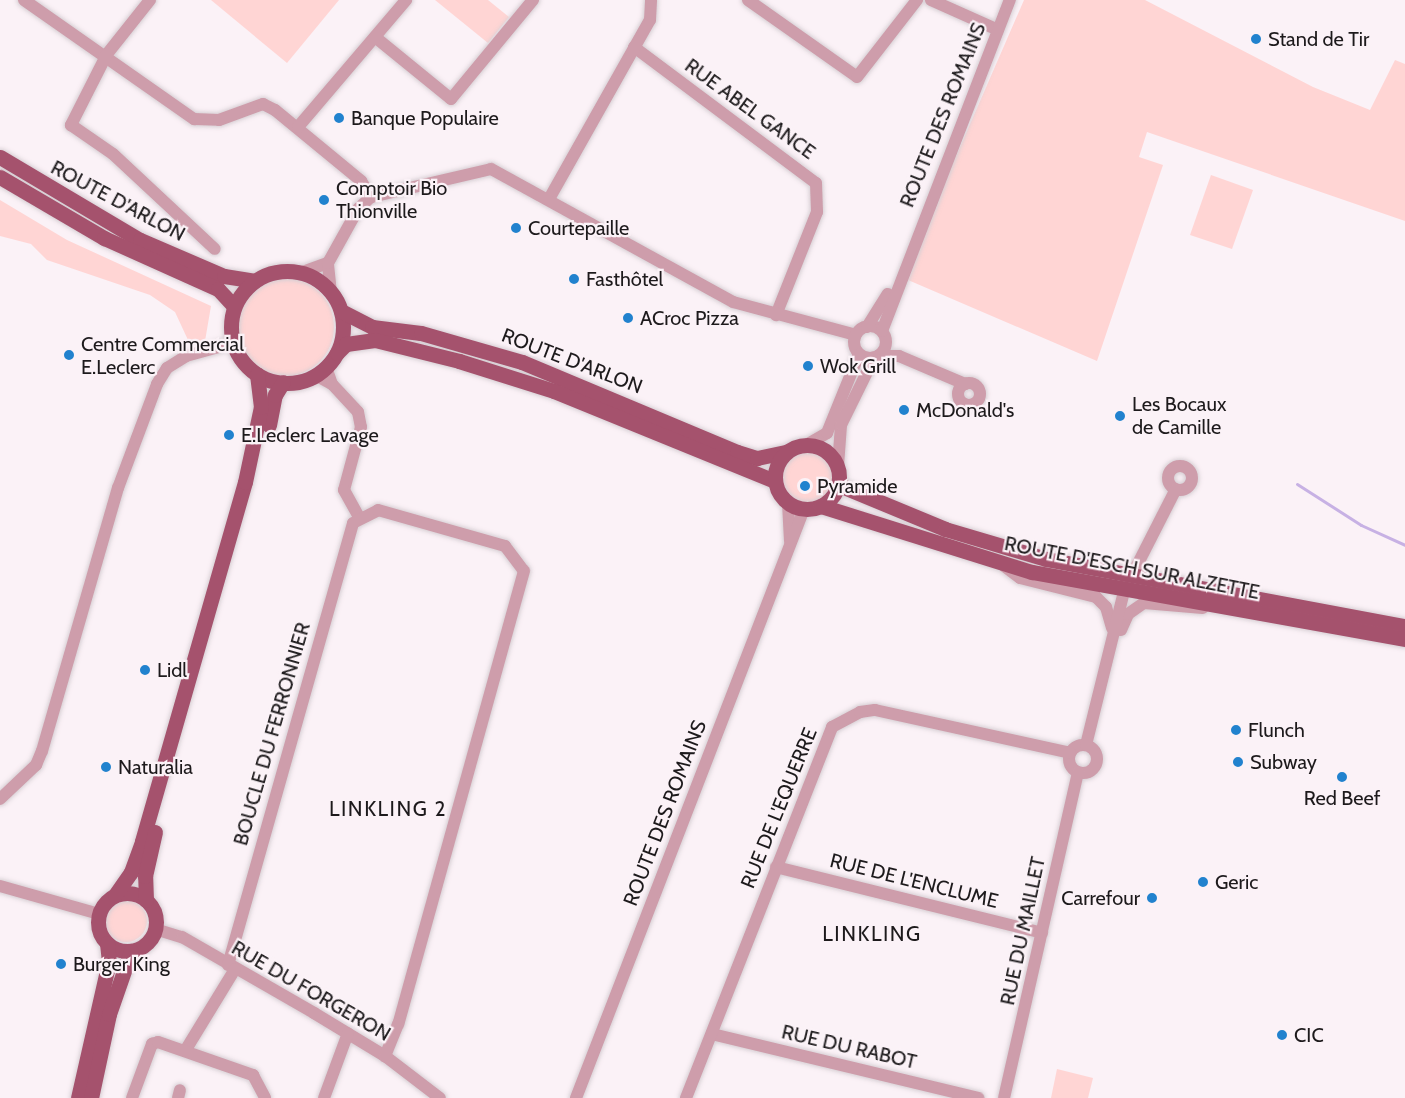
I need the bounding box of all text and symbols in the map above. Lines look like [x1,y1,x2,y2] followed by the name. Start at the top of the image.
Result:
[895,19,991,211] street label: ROUTE DES ROMAINS
[1268,27,1369,51] place label: Stand de Tir
[1249,32,1263,46] marker: Stand de Tir
[680,54,820,164] street label: RUE ABEL GANCE
[351,106,499,130] place label: Banque Populaire
[332,111,346,125] marker: Banque Populaire
[47,155,189,247] street label: ROUTE D'ARLON
[336,176,447,223] place label: Comptoir Bio Thionville
[317,193,331,207] marker: Comptoir Bio Thionville
[528,216,629,240] place label: Courtepaille
[509,221,523,235] marker: Courtepaille
[586,267,663,291] place label: Fasthôtel
[567,272,581,286] marker: Fasthôtel
[640,306,739,330] place label: ACroc Pizza
[621,311,635,325] marker: ACroc Pizza
[498,323,646,399] street label: ROUTE D'ARLON
[81,332,244,379] place label: Centre Commercial E.Leclerc
[62,348,76,362] marker: Centre Commercial E.Leclerc
[820,354,896,378] place label: Wok Grill
[801,359,815,373] marker: Wok Grill
[1132,392,1226,439] place label: Les Bocaux de Camille
[916,398,1014,422] place label: McDonald's
[897,403,911,417] marker: McDonald's
[1113,409,1127,423] marker: Les Bocaux de Camille
[241,423,379,447] place label: E.Leclerc Lavage
[222,428,236,442] marker: E.Leclerc Lavage
[817,474,897,498] place label: Pyramide
[798,479,812,493] marker: Pyramide
[1002,531,1262,605] street label: ROUTE D'ESCH SUR ALZETTE
[229,620,315,848] street label: BOUCLE DU FERRONNIER
[157,658,187,682] place label: Lidl
[138,663,152,677] marker: Lidl
[619,717,711,909] street label: ROUTE DES ROMAINS
[1248,718,1305,742] place label: Flunch
[1229,723,1243,737] marker: Flunch
[736,724,822,892] street label: RUE DE L'EQUERRE
[1250,750,1317,774] place label: Subway
[118,755,193,779] place label: Naturalia
[1231,755,1245,769] marker: Subway
[99,760,113,774] marker: Naturalia
[1335,770,1349,784] marker: Red Beef
[1304,786,1380,810] place label: Red Beef
[329,796,447,822] district label: LINKLING 2
[827,848,1001,914] street label: RUE DE L'ENCLUME
[996,855,1050,1007] street label: RUE DU MAILLET
[1215,870,1258,894] place label: Geric
[1196,875,1210,889] marker: Geric
[1061,886,1140,910] place label: Carrefour
[1145,891,1159,905] marker: Carrefour
[822,921,922,947] district label: LINKLING
[227,936,395,1046] street label: RUE DU FORGERON
[73,952,170,976] place label: Burger King
[54,957,68,971] marker: Burger King
[779,1020,919,1074] street label: RUE DU RABOT
[1294,1023,1324,1047] place label: CIC
[1275,1028,1289,1042] marker: CIC

